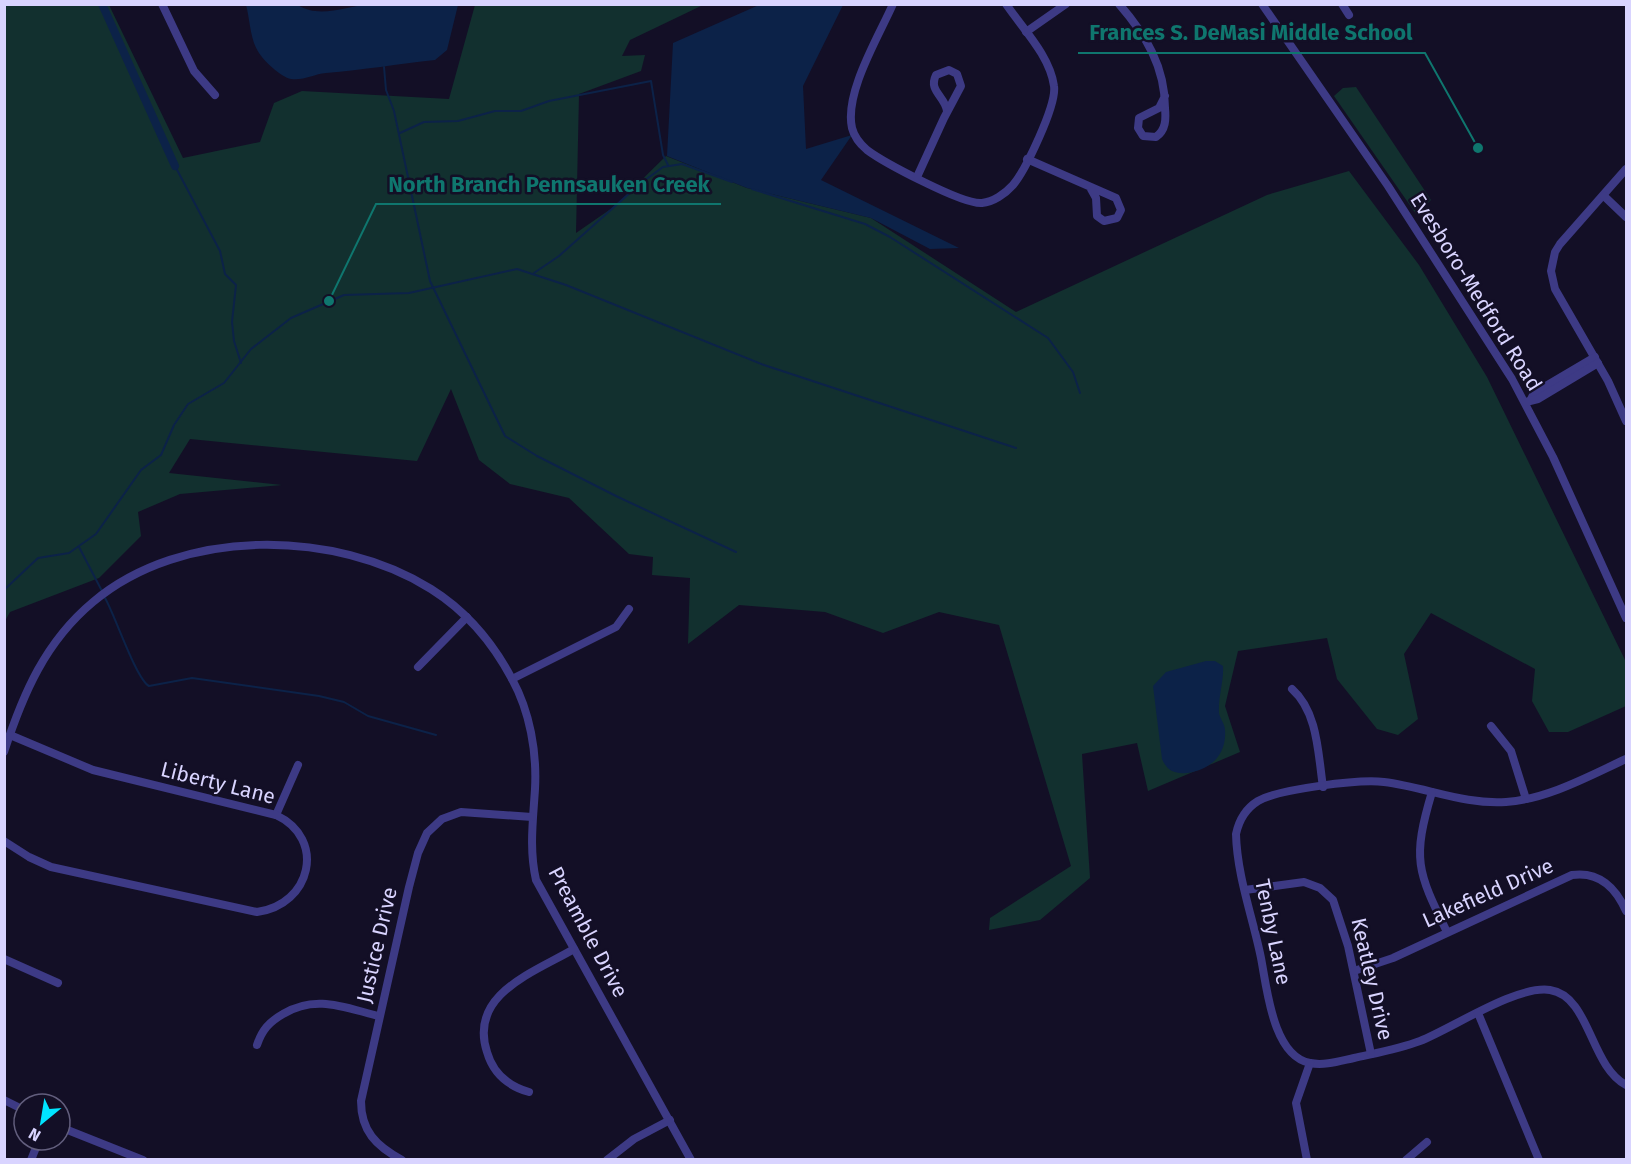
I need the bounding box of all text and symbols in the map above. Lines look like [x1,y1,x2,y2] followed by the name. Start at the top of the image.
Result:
[1078,13,1425,53] callout: Frances S. DeMasi Middle School
[1089,19,1413,46] text: Frances S. DeMasi Middle School
[376,164,721,204] callout: North Branch Pennsauken Creek
[388,171,711,198] text: North Branch Pennsauken Creek
[1404,188,1548,396] street label: Evesboro-Medford Road
[158,756,278,810] street label: Liberty Lane
[1418,853,1558,933] street label: Lakefield Drive
[543,862,633,1002] street label: Preamble Drive
[1249,877,1297,987] street label: Tenby Lane
[351,885,403,1005] street label: Justice Drive
[1345,915,1399,1043] street label: Keatley Drive
[12,1092,72,1152] north arrow
[25,1124,44,1145] text: N

